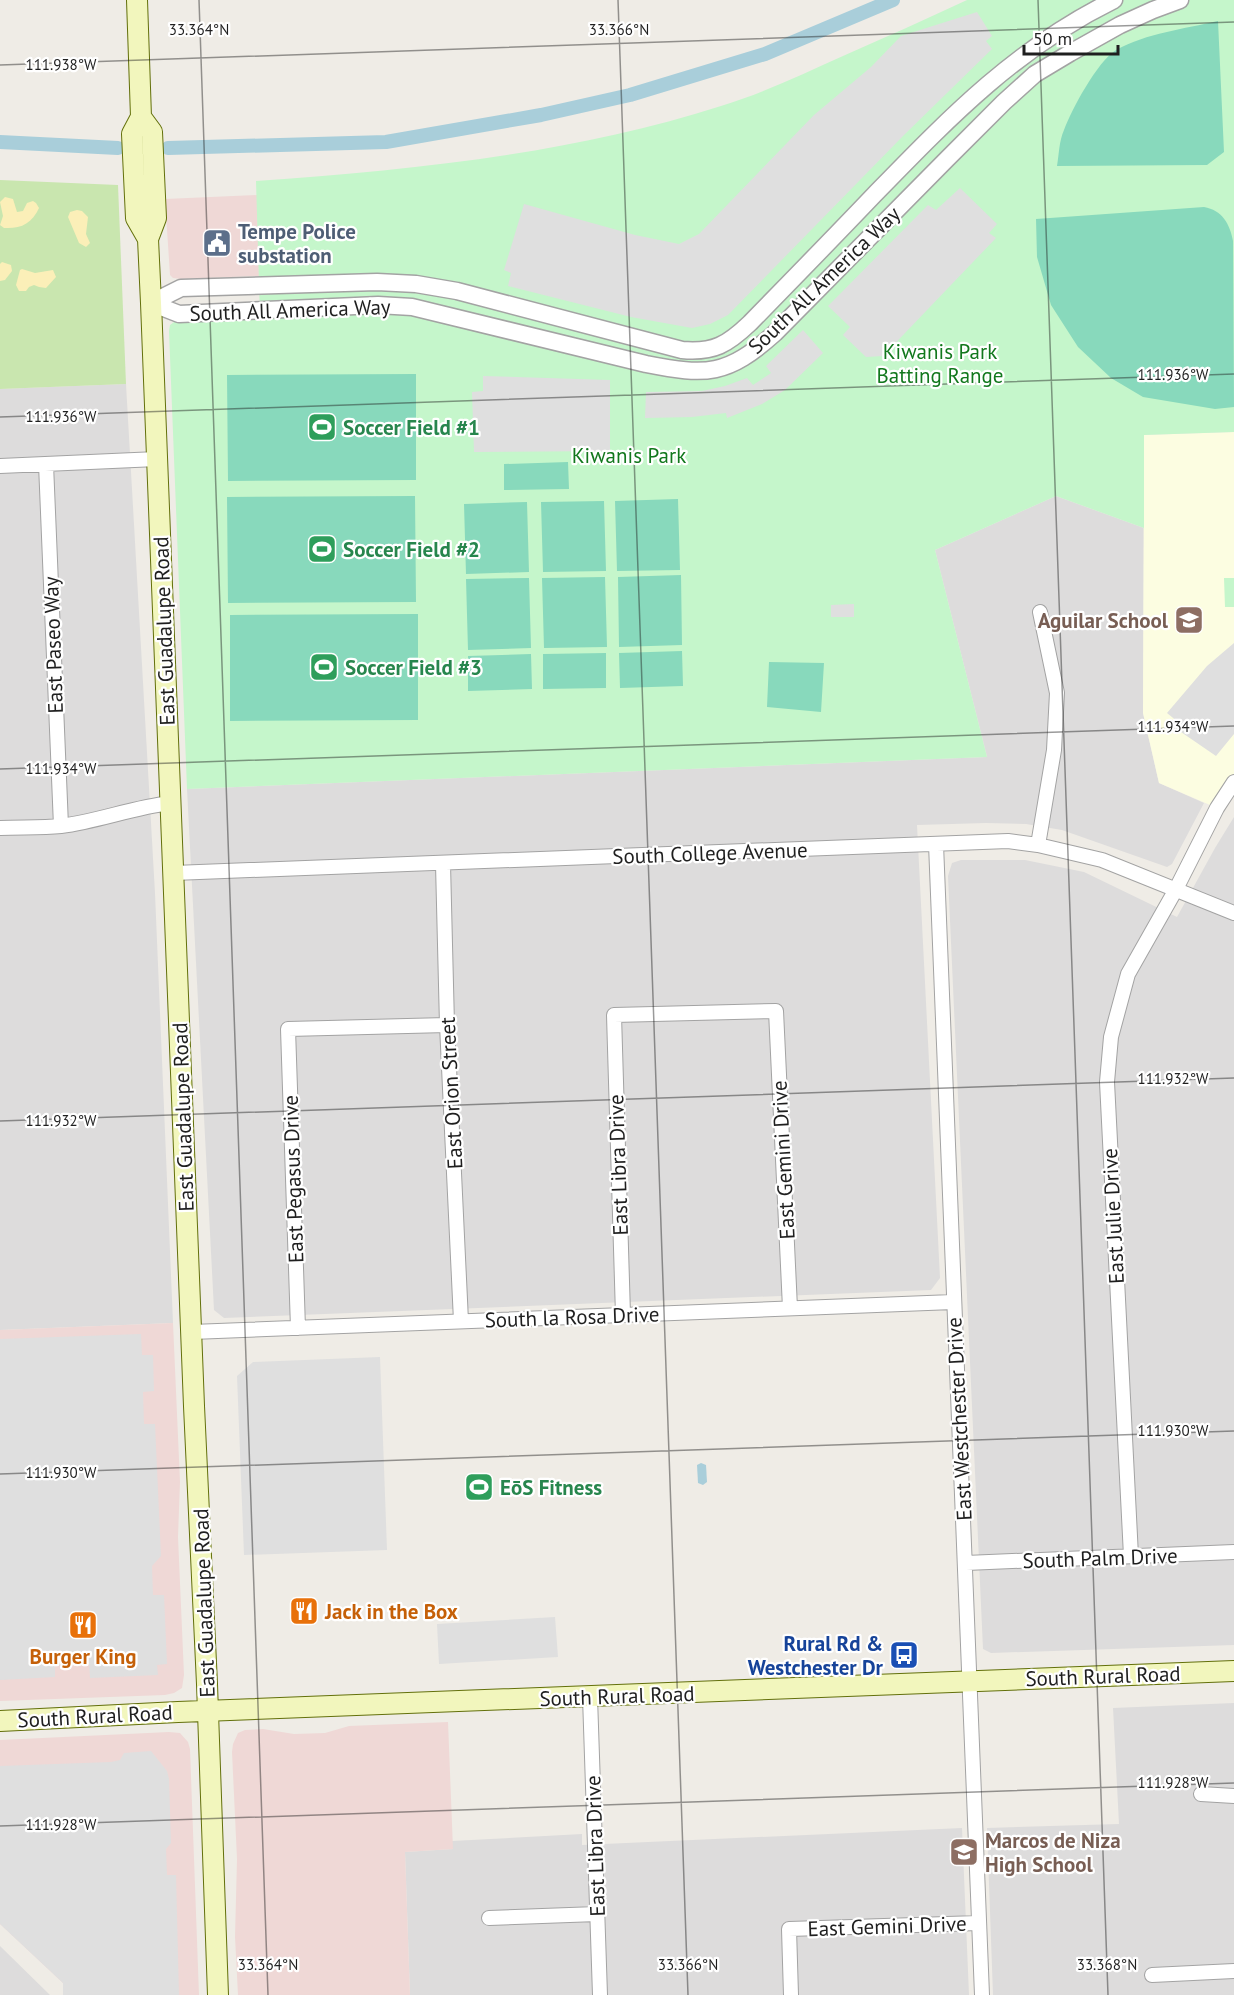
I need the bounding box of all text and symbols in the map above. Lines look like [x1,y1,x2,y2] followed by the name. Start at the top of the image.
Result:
[1024,18,1118,56] scale bar
[169,20,229,39] text: 33.364°N
[589,20,649,39] text: 33.366°N
[1033,27,1072,50] text: 50 m
[25,55,97,74] text: 111.938°W
[742,200,906,360] street label: South All America Way
[238,218,356,269] place label: Tempe Police substation
[201,227,233,259] public building icon: Tempe Police substation
[189,293,391,327] street label: South All America Way
[876,338,1004,389] park label: Kiwanis Park Batting Range
[1137,365,1209,384] text: 111.936°W
[25,407,97,426] text: 111.936°W
[306,411,338,443] sports icon: Soccer Field #1
[343,414,480,441] place label: Soccer Field #1
[572,442,686,469] park label: Kiwanis Park
[306,533,338,565] sports icon: Soccer Field #2
[147,536,181,726] street label: East Guadalupe Road
[343,536,480,563] place label: Soccer Field #2
[37,576,69,714] street label: East Paseo Way
[1173,604,1205,636] school or university icon: Aguilar School
[1038,607,1169,634] place label: Aguilar School
[308,651,340,683] sports icon: Soccer Field #3
[345,654,482,681] place label: Soccer Field #3
[1137,717,1209,736] text: 111.934°W
[25,759,97,778] text: 111.934°W
[612,836,808,870] street label: South College Avenue
[434,1016,468,1170] street label: East Orion Street
[166,1022,200,1212] street label: East Guadalupe Road
[1137,1069,1209,1088] text: 111.932°W
[765,1080,801,1240] street label: East Gemini Drive
[602,1094,634,1236] street label: East Libra Drive
[277,1095,309,1263] street label: East Pegasus Drive
[25,1111,97,1130] text: 111.932°W
[1096,1148,1130,1284] street label: East Julie Drive
[484,1300,660,1334] street label: South la Rosa Drive
[940,1317,978,1521] street label: East Westchester Drive
[1137,1421,1209,1440] text: 111.930°W
[25,1463,97,1482] text: 111.930°W
[463,1471,495,1503] sports icon: EōS Fitness
[500,1474,602,1501] place label: EōS Fitness
[187,1508,221,1698] street label: East Guadalupe Road
[1022,1542,1178,1574] street label: South Palm Drive
[288,1595,320,1627] restaurant icon: Jack in the Box
[324,1598,458,1625] place label: Jack in the Box
[67,1609,99,1641] restaurant icon: Burger King
[748,1630,884,1681] place label: Rural Rd & Westchester Dr
[888,1639,920,1671] bus stop icon: Rural Rd & Westchester Dr
[29,1643,137,1670] place label: Burger King
[1025,1660,1181,1692] street label: South Rural Road
[539,1680,695,1712] street label: South Rural Road
[17,1698,173,1734] street label: South Rural Road
[1137,1773,1209,1792] text: 111.928°W
[579,1775,611,1917] street label: East Libra Drive
[25,1815,97,1834] text: 111.928°W
[985,1827,1121,1878] place label: Marcos de Niza High School
[948,1836,980,1868] school or university icon: Marcos de Niza High School
[807,1910,967,1942] street label: East Gemini Drive
[238,1955,298,1974] text: 33.364°N
[658,1955,718,1974] text: 33.366°N
[1077,1955,1137,1974] text: 33.368°N

